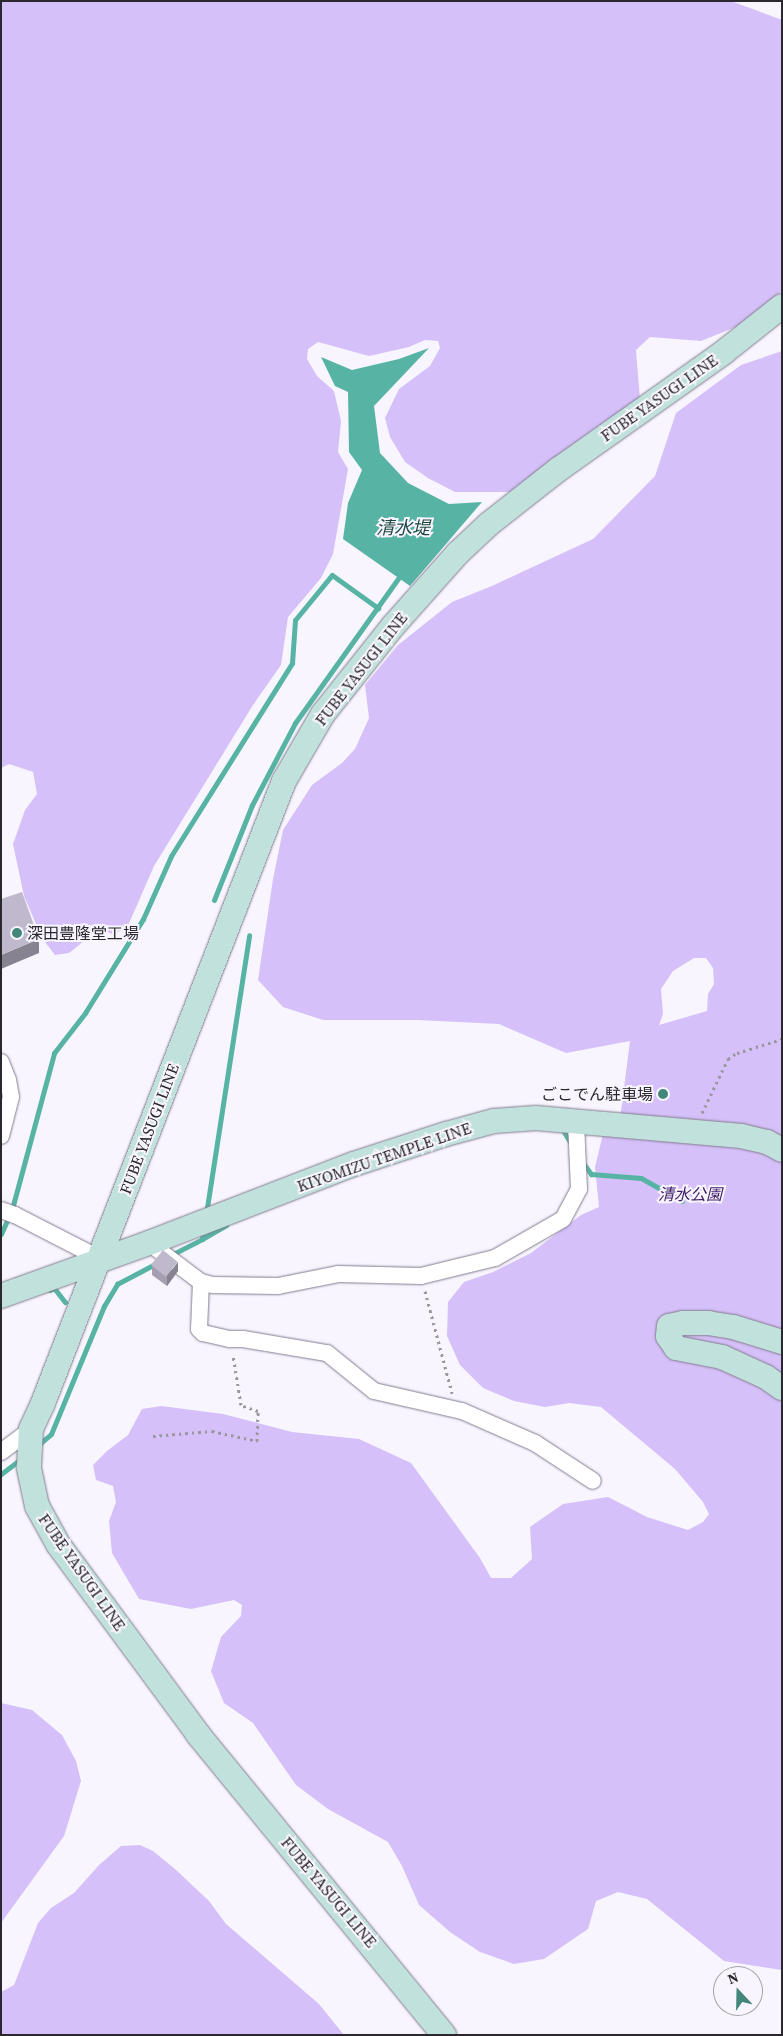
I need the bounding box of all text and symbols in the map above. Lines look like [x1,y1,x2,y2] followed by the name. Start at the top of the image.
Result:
[597,350,721,446] street label: FUBE YASUGI LINE
[376,517,430,539] water label: 清水堤
[311,608,411,730] street label: FUBE YASUGI LINE
[27,923,139,943] place label: 深田豊隆堂工場
[11,927,23,939] marker: 深田豊隆堂工場
[115,1061,183,1197] street label: FUBE YASUGI LINE
[541,1084,653,1104] place label: ごこでん駐車場
[657,1088,669,1100] marker: ごこでん駐車場
[294,1118,474,1196] street label: KIYOMIZU TEMPLE LINE
[658,1184,722,1204] park label: 清水公園
[34,1510,130,1634] street label: FUBE YASUGI LINE
[277,1833,381,1951] street label: FUBE YASUGI LINE
[713,1966,763,2016] north arrow
[725,1967,741,1989] text: N

